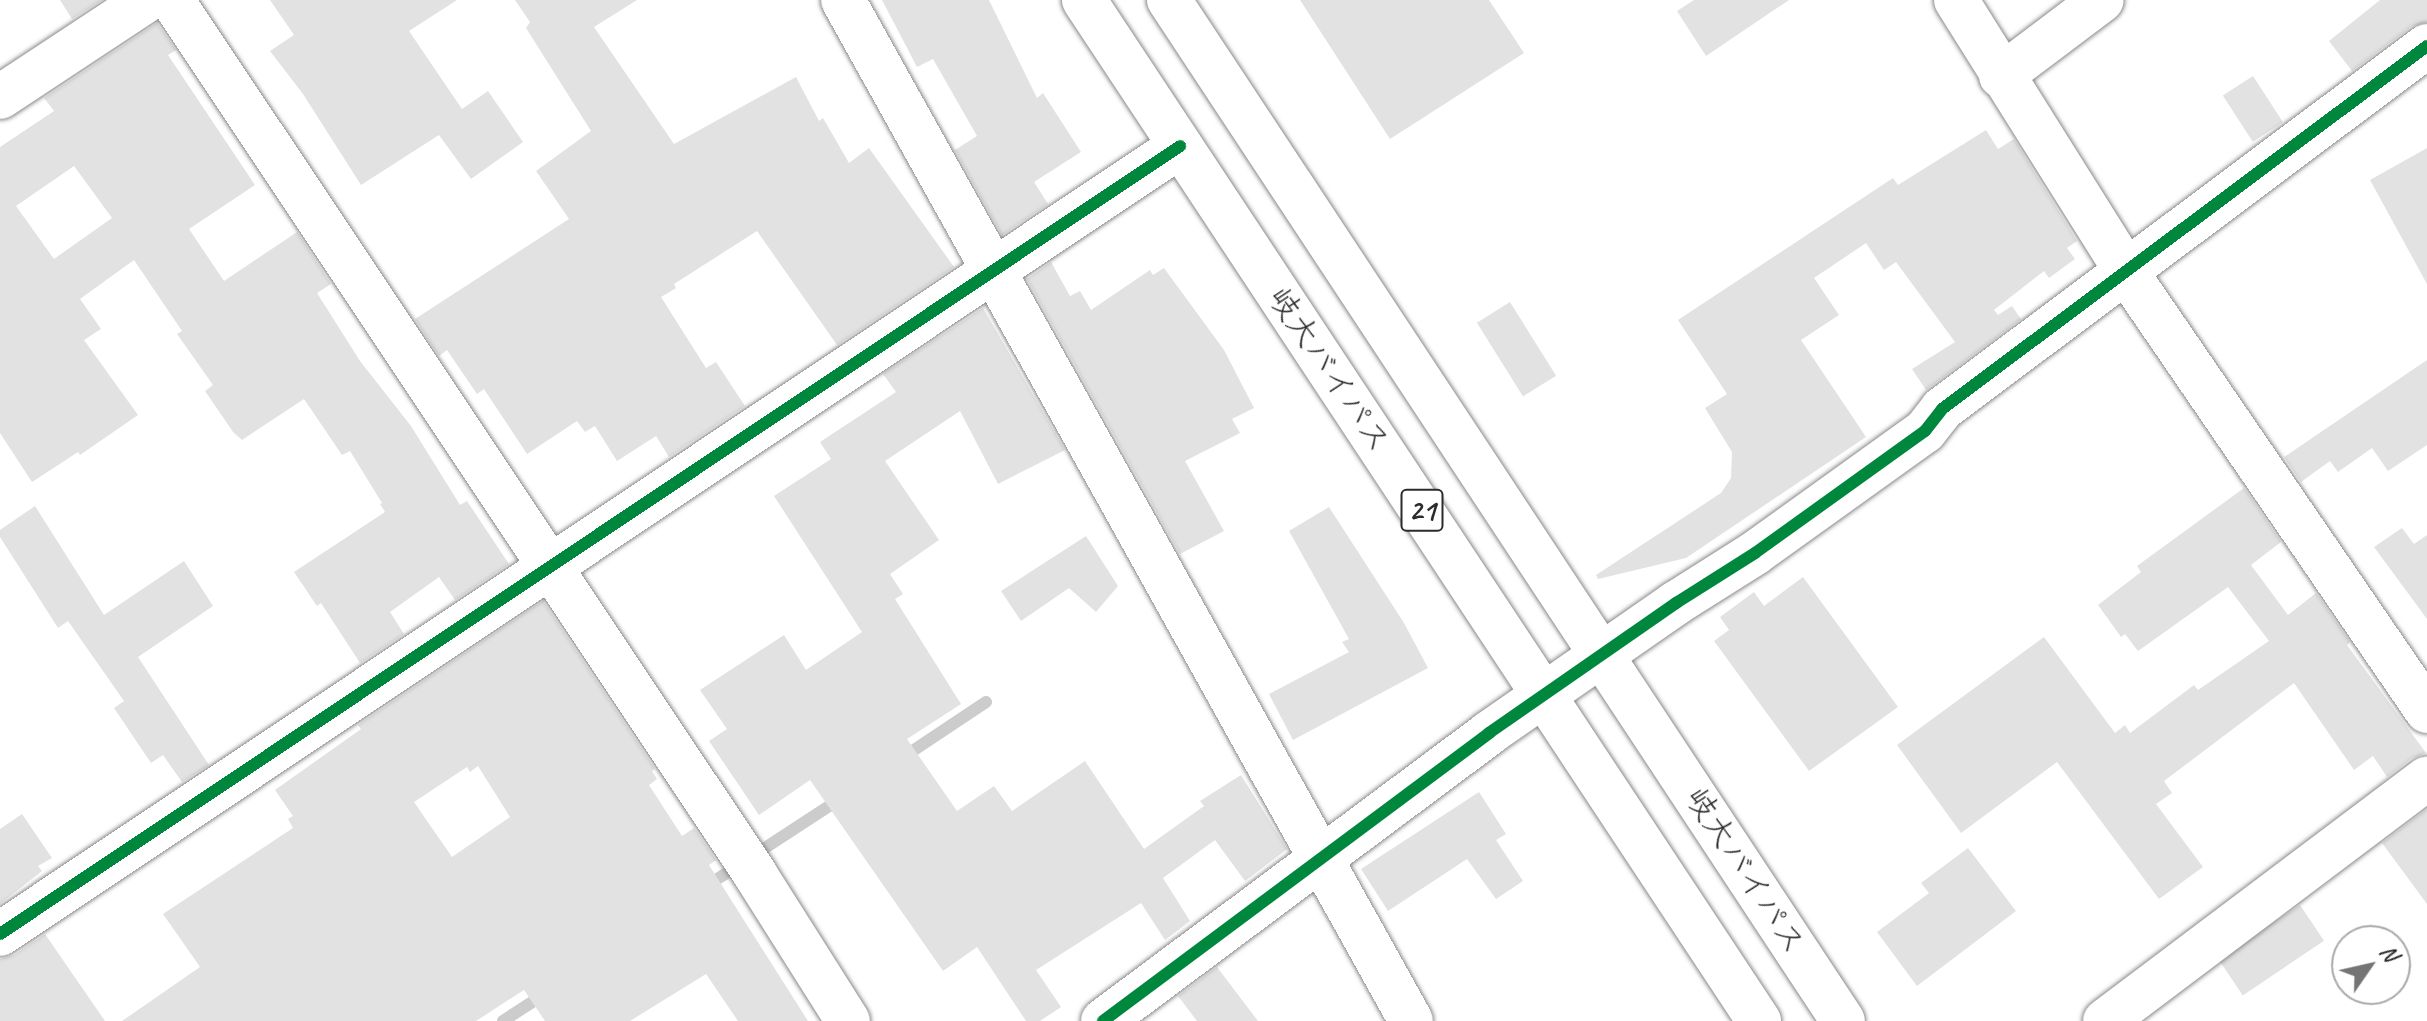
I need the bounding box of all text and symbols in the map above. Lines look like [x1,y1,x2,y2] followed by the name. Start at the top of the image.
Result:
[1259,280,1399,460] street label: 岐大バイパス
[1400,484,1444,536] road number: 21
[1677,780,1813,962] street label: 岐大バイパス
[2331,925,2411,1005] north arrow
[2374,939,2405,966] text: N

